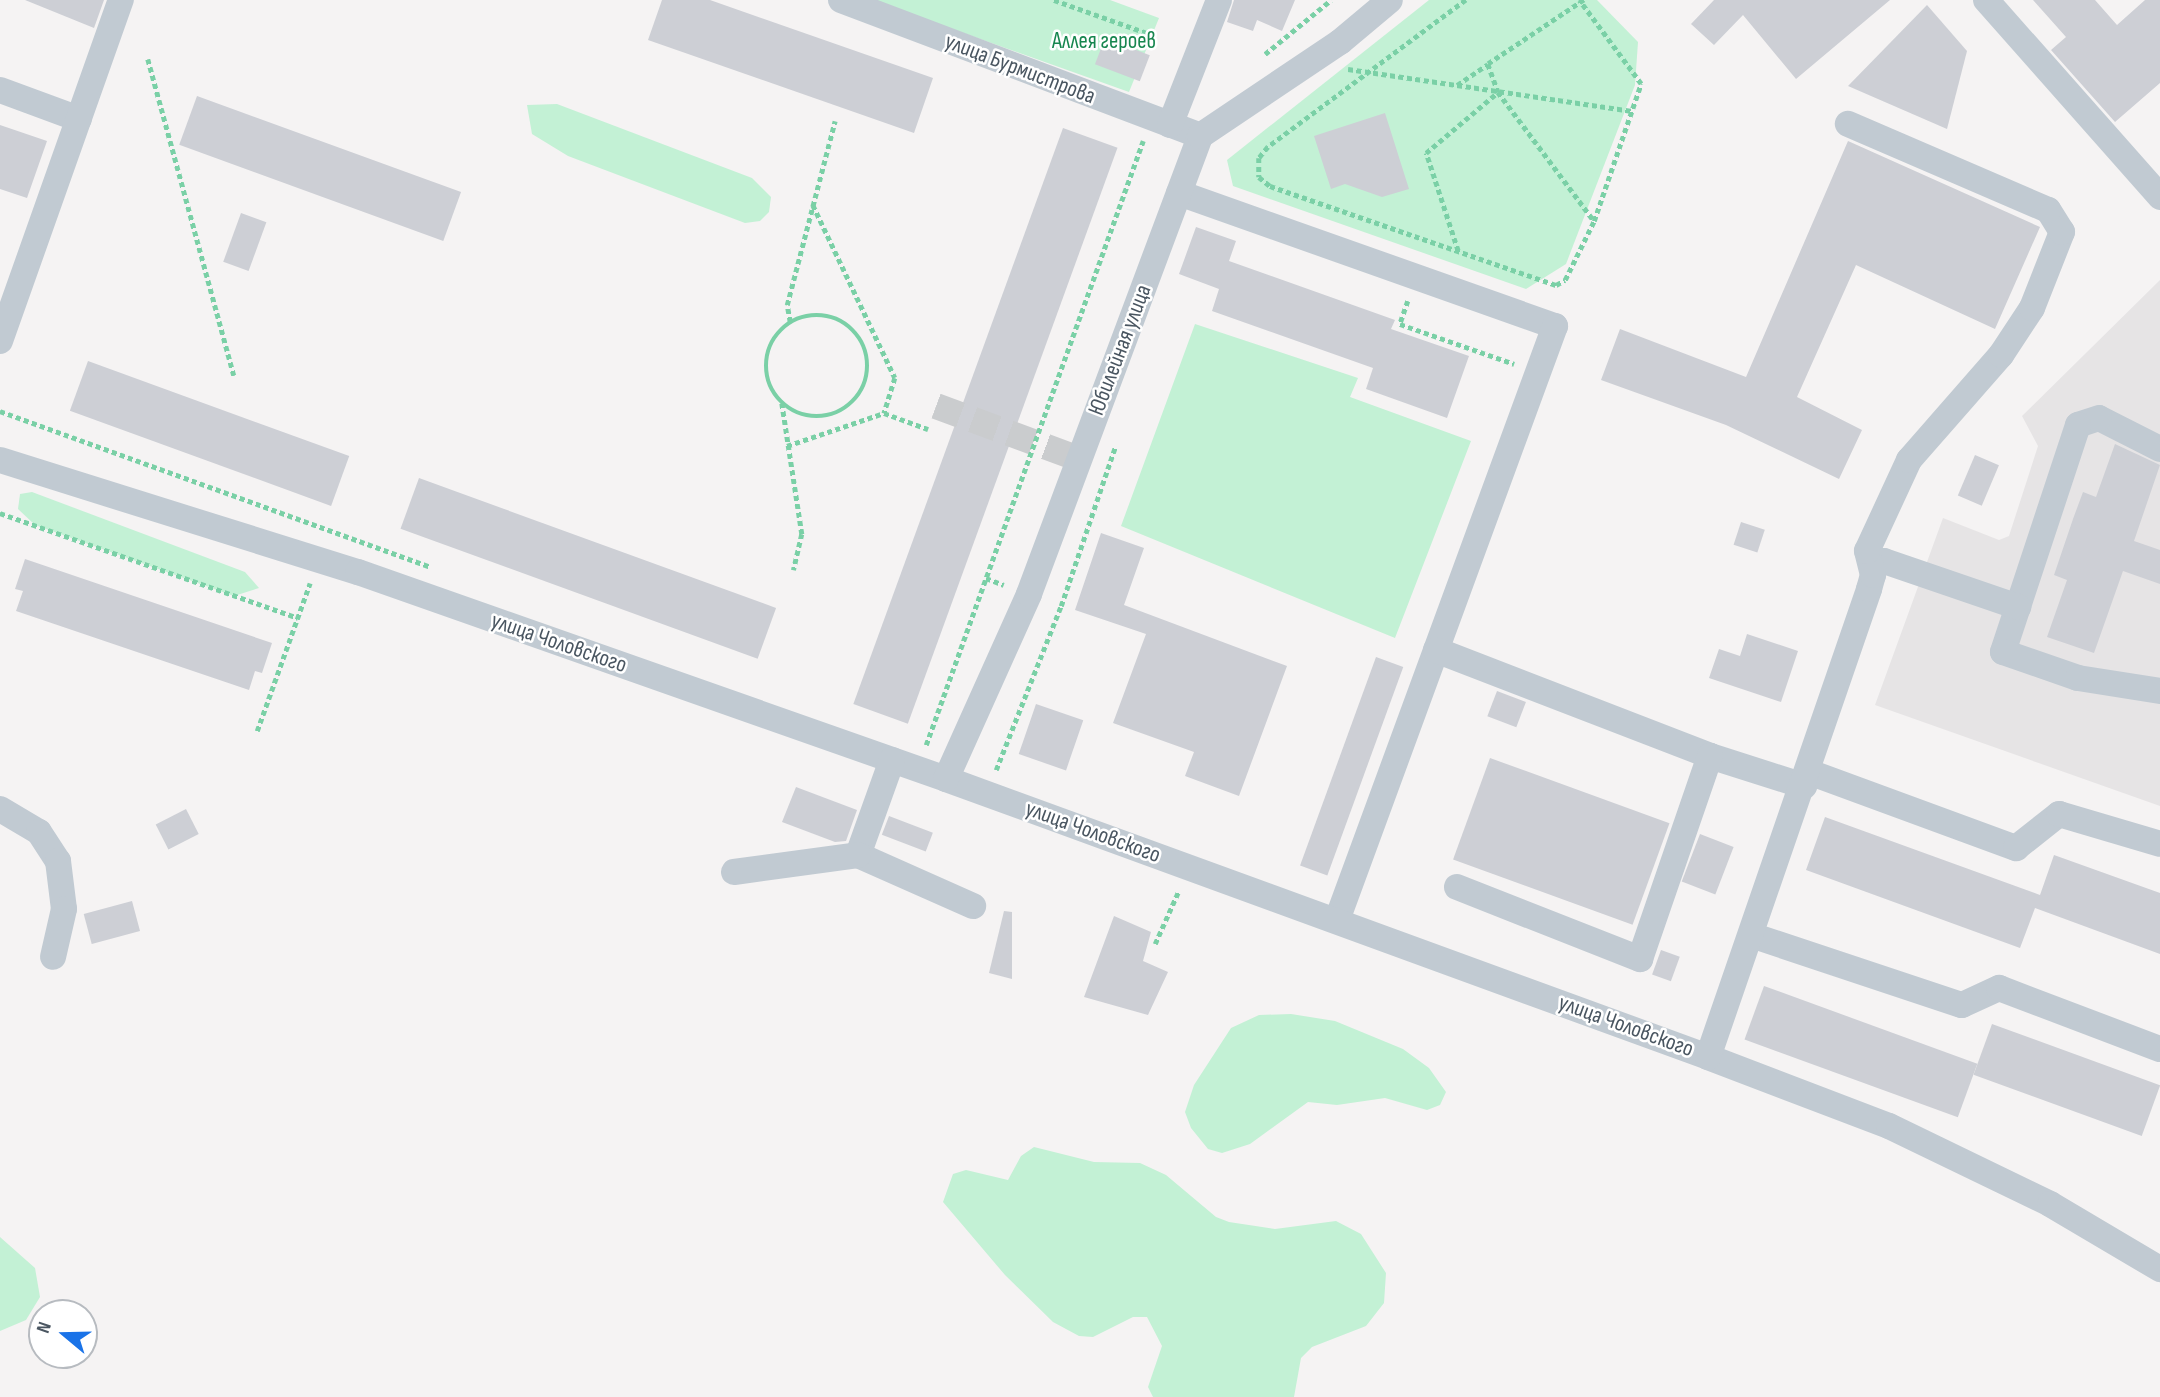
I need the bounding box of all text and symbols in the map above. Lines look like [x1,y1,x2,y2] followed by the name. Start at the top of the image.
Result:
[1052,27,1156,55] park label: Аллея героев
[941,28,1099,110] street label: улица Бурмистрова
[1082,281,1158,419] street label: Юбилейная улица
[488,607,630,679] street label: улица Чоловского
[1022,795,1164,869] street label: улица Чоловского
[1555,989,1697,1063] street label: улица Чоловского
[28,1299,98,1369] north arrow
[32,1319,57,1336] text: N

